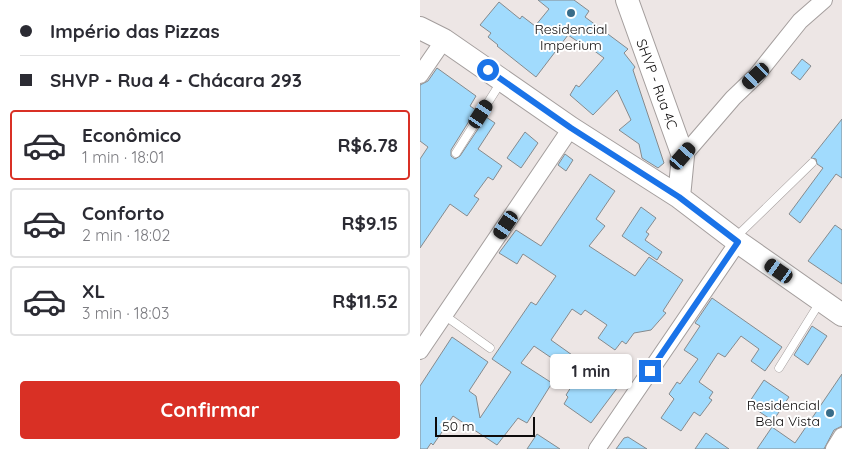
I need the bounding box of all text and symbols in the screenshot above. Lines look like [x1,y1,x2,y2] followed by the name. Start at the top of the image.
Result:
[565,7,577,19] marker: Residencial Imperium
[50,19,220,43] text: Império das Pizzas
[534,20,608,54] place label: Residencial Imperium
[632,36,682,132] street label: SHVP - Rua 4C
[477,59,499,81] route start
[739,60,772,92] car
[50,68,302,92] text: SHVP - Rua 4 - Chácara 293
[466,97,495,131] car
[22,123,67,168] icon: car
[82,123,181,147] text: Econômico
[338,133,398,157] text: R$6.78
[667,140,698,172] car
[82,147,164,167] text: 1 min · 18:01
[22,201,67,246] icon: car
[82,201,164,225] text: Conforto
[491,208,520,242] car
[341,211,398,235] text: R$9.15
[82,225,170,245] text: 2 min · 18:02
[762,256,795,286] car
[22,279,67,324] icon: car
[82,279,105,303] text: XL
[332,289,398,313] text: R$11.52
[82,303,169,323] text: 3 min · 18:03
[550,354,632,388] callout: 1 min
[639,360,661,382] route end
[572,361,610,381] text: 1 min
[20,381,400,439] button: Confirmar
[747,396,820,430] place label: Residencial Bela Vista
[824,407,836,419] marker: Residencial Bela Vista
[435,414,535,437] scale bar
[442,417,475,435] text: 50 m

